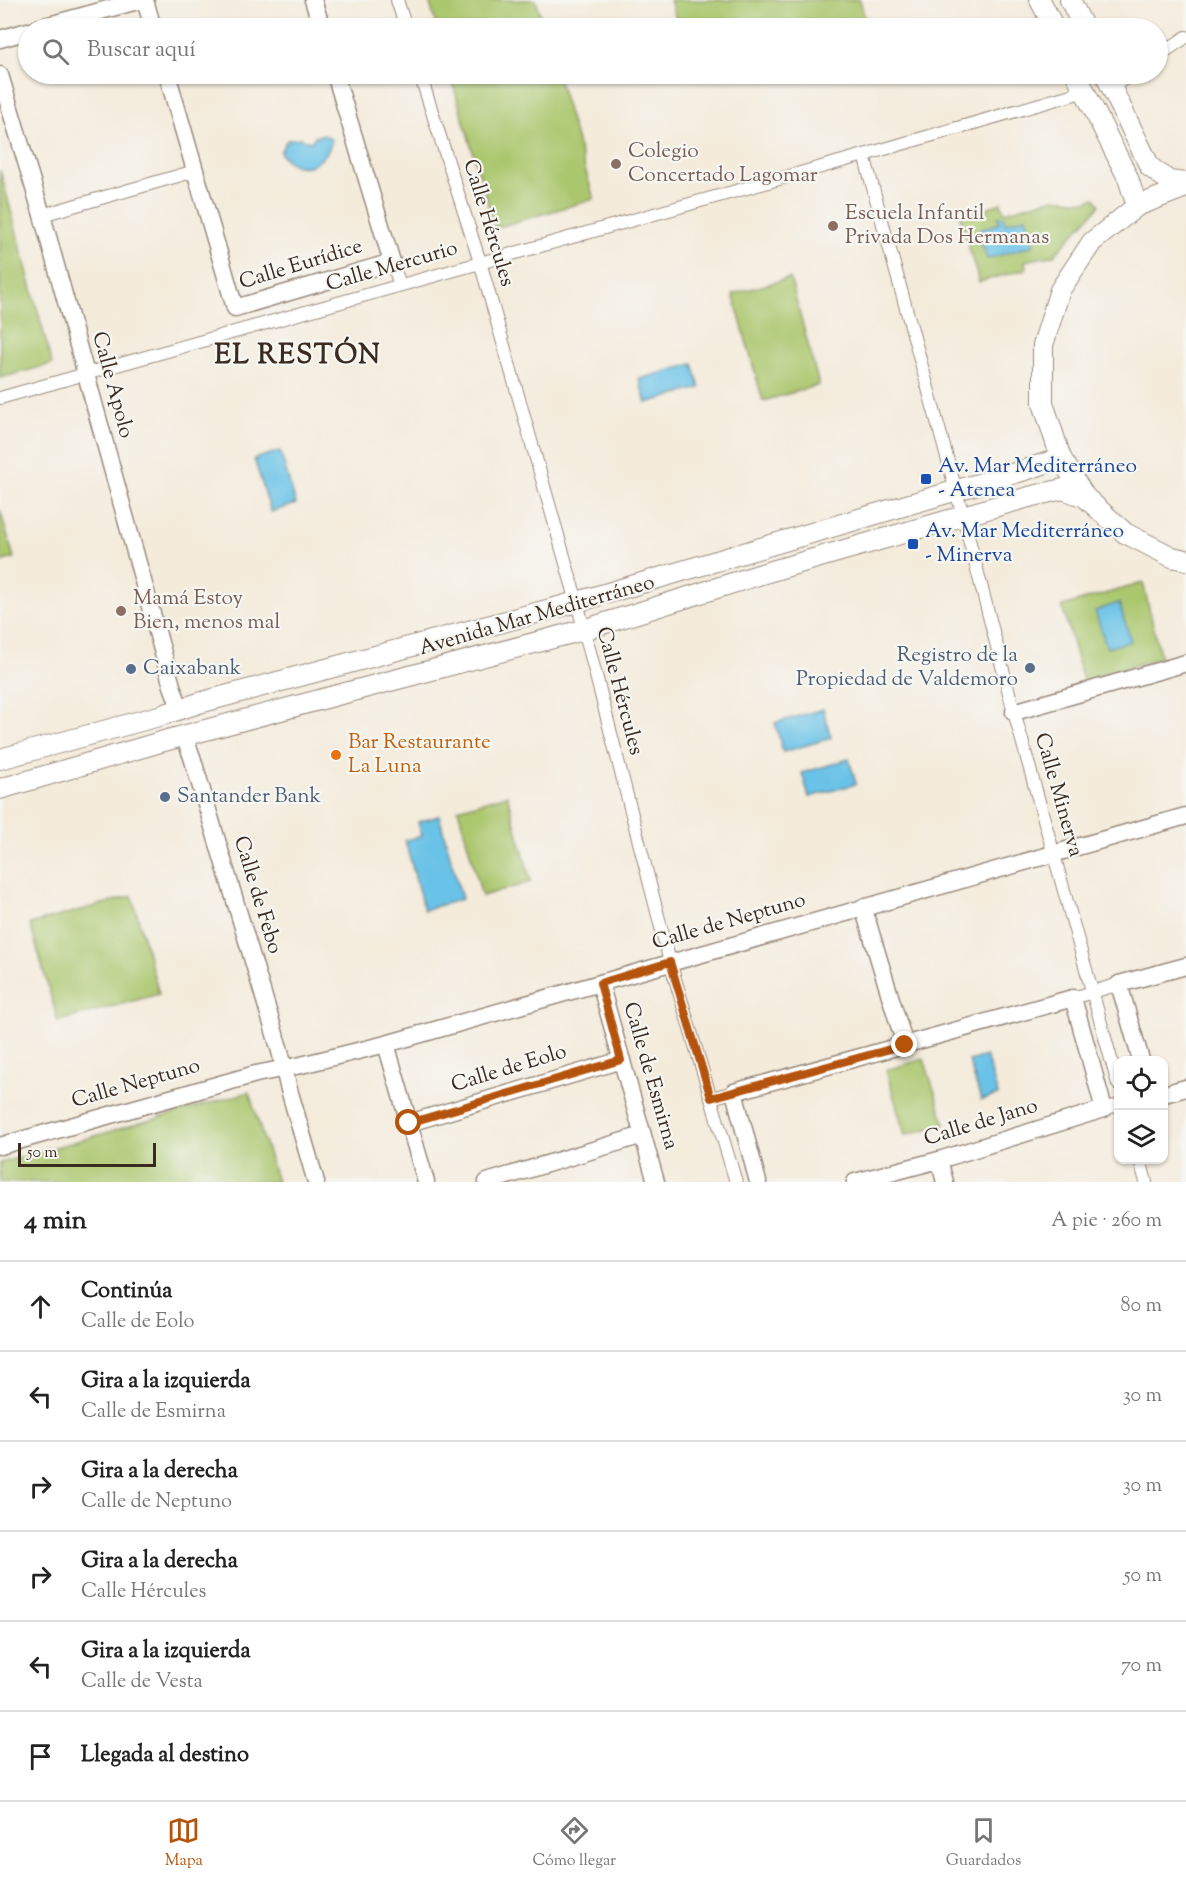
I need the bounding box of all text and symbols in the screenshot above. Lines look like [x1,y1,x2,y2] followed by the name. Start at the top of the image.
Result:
[18,18,1168,84] search box
[39,35,72,68] icon: search
[87,35,196,67] text: Buscar aquí
[628,137,818,191] place label: Colegio Concertado Lagomar
[454,156,522,290] street label: Calle Hércules
[609,157,623,171] marker: Colegio Concertado Lagomar
[845,199,1049,253] place label: Escuela Infantil Privada Dos Hermanas
[826,219,840,233] marker: Escuela Infantil Privada Dos Hermanas
[236,232,366,298] street label: Calle Eurídice
[323,234,461,300] street label: Calle Mercurio
[83,328,141,442] street label: Calle Apolo
[215,336,381,376] district label: EL RESTÓN
[938,452,1137,506] place label: Av. Mar Mediterráneo - Atenea
[919,472,933,486] marker: Av. Mar Mediterráneo - Atenea
[925,517,1124,571] place label: Av. Mar Mediterráneo - Minerva
[906,537,920,551] marker: Av. Mar Mediterráneo - Minerva
[416,568,658,664] street label: Avenida Mar Mediterráneo
[133,584,280,638] place label: Mamá Estoy Bien, menos mal
[114,604,128,618] marker: Mamá Estoy Bien, menos mal
[587,624,651,758] street label: Calle Hércules
[796,641,1018,695] place label: Registro de la Propiedad de Valdemoro
[143,654,242,684] place label: Caixabank
[1023,661,1037,675] marker: Registro de la Propiedad de Valdemoro
[124,662,138,676] marker: Caixabank
[348,728,491,782] place label: Bar Restaurante La Luna
[1026,729,1090,861] street label: Calle Minerva
[329,748,343,762] marker: Bar Restaurante La Luna
[177,782,322,812] place label: Santander Bank
[158,790,172,804] marker: Santander Bank
[225,832,289,958] street label: Calle de Febo
[649,886,809,958] street label: Calle de Neptuno
[615,999,685,1154] street label: Calle de Esmirna
[891,1031,917,1057] route end
[448,1037,570,1101] street label: Calle de Eolo
[68,1051,204,1117] street label: Calle Neptuno
[1114,1056,1168,1164] map controls
[1114,1056,1168,1110] button: locate
[920,1091,1042,1155] street label: Calle de Jano
[395,1109,421,1135] route start
[1114,1110,1168,1164] button: layers
[18,1140,156,1168] scale bar
[27,1142,58,1165] text: 50 m
[24,1203,87,1240] text: 4 min
[1051,1207,1162,1236] text: A pie · 260 m
[81,1276,172,1308] text: Continúa
[24,1290,57,1323] icon: ahead
[1121,1292,1162,1321] text: 80 m
[81,1308,195,1337] text: Calle de Eolo
[81,1366,251,1398] text: Gira a la izquierda
[24,1380,57,1413] icon: left
[1123,1382,1162,1411] text: 30 m
[81,1398,226,1427] text: Calle de Esmirna
[81,1456,238,1488] text: Gira a la derecha
[24,1470,57,1503] icon: right
[1123,1472,1162,1501] text: 30 m
[81,1488,232,1517] text: Calle de Neptuno
[81,1546,238,1578] text: Gira a la derecha
[24,1560,57,1593] icon: right
[1124,1562,1162,1591] text: 50 m
[81,1578,206,1607] text: Calle Hércules
[81,1636,251,1668] text: Gira a la izquierda
[24,1650,57,1683] icon: left
[1121,1652,1162,1681] text: 70 m
[81,1668,203,1697] text: Calle de Vesta
[24,1740,57,1773] icon: arrive
[81,1740,249,1772] text: Llegada al destino
[165,1814,203,1873] tab: Mapa
[532,1814,616,1873] tab: Cómo llegar
[946,1814,1021,1873] tab: Guardados

